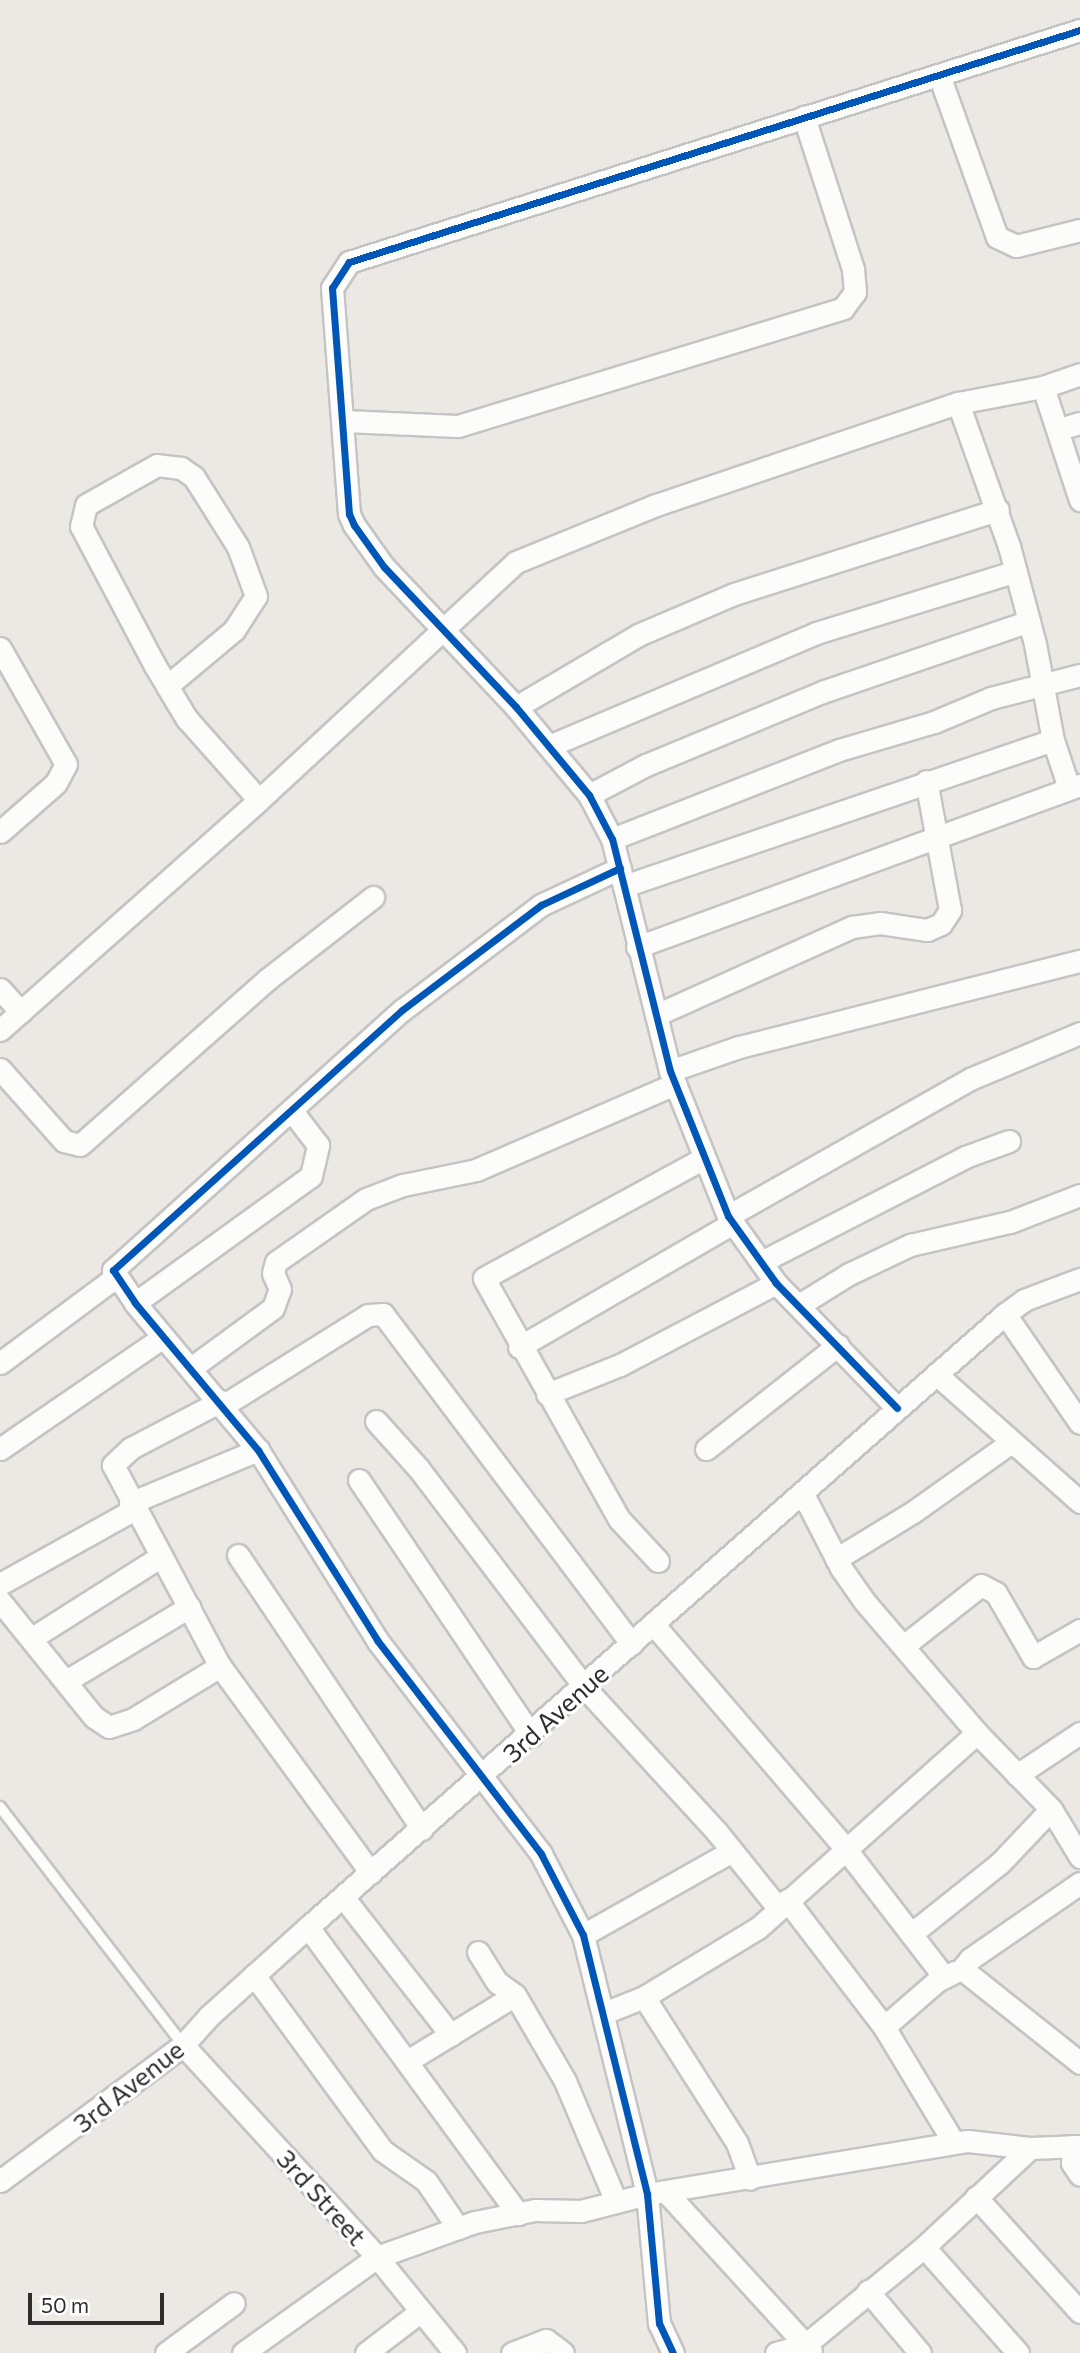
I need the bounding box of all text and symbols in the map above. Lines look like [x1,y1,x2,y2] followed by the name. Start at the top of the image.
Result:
[496,1657,614,1769] street label: 3rd Avenue
[67,2033,189,2139] street label: 3rd Avenue
[271,2143,373,2251] street label: 3rd Street
[32,2280,168,2324] scale bar
[41,2292,89,2317] text: 50 m

